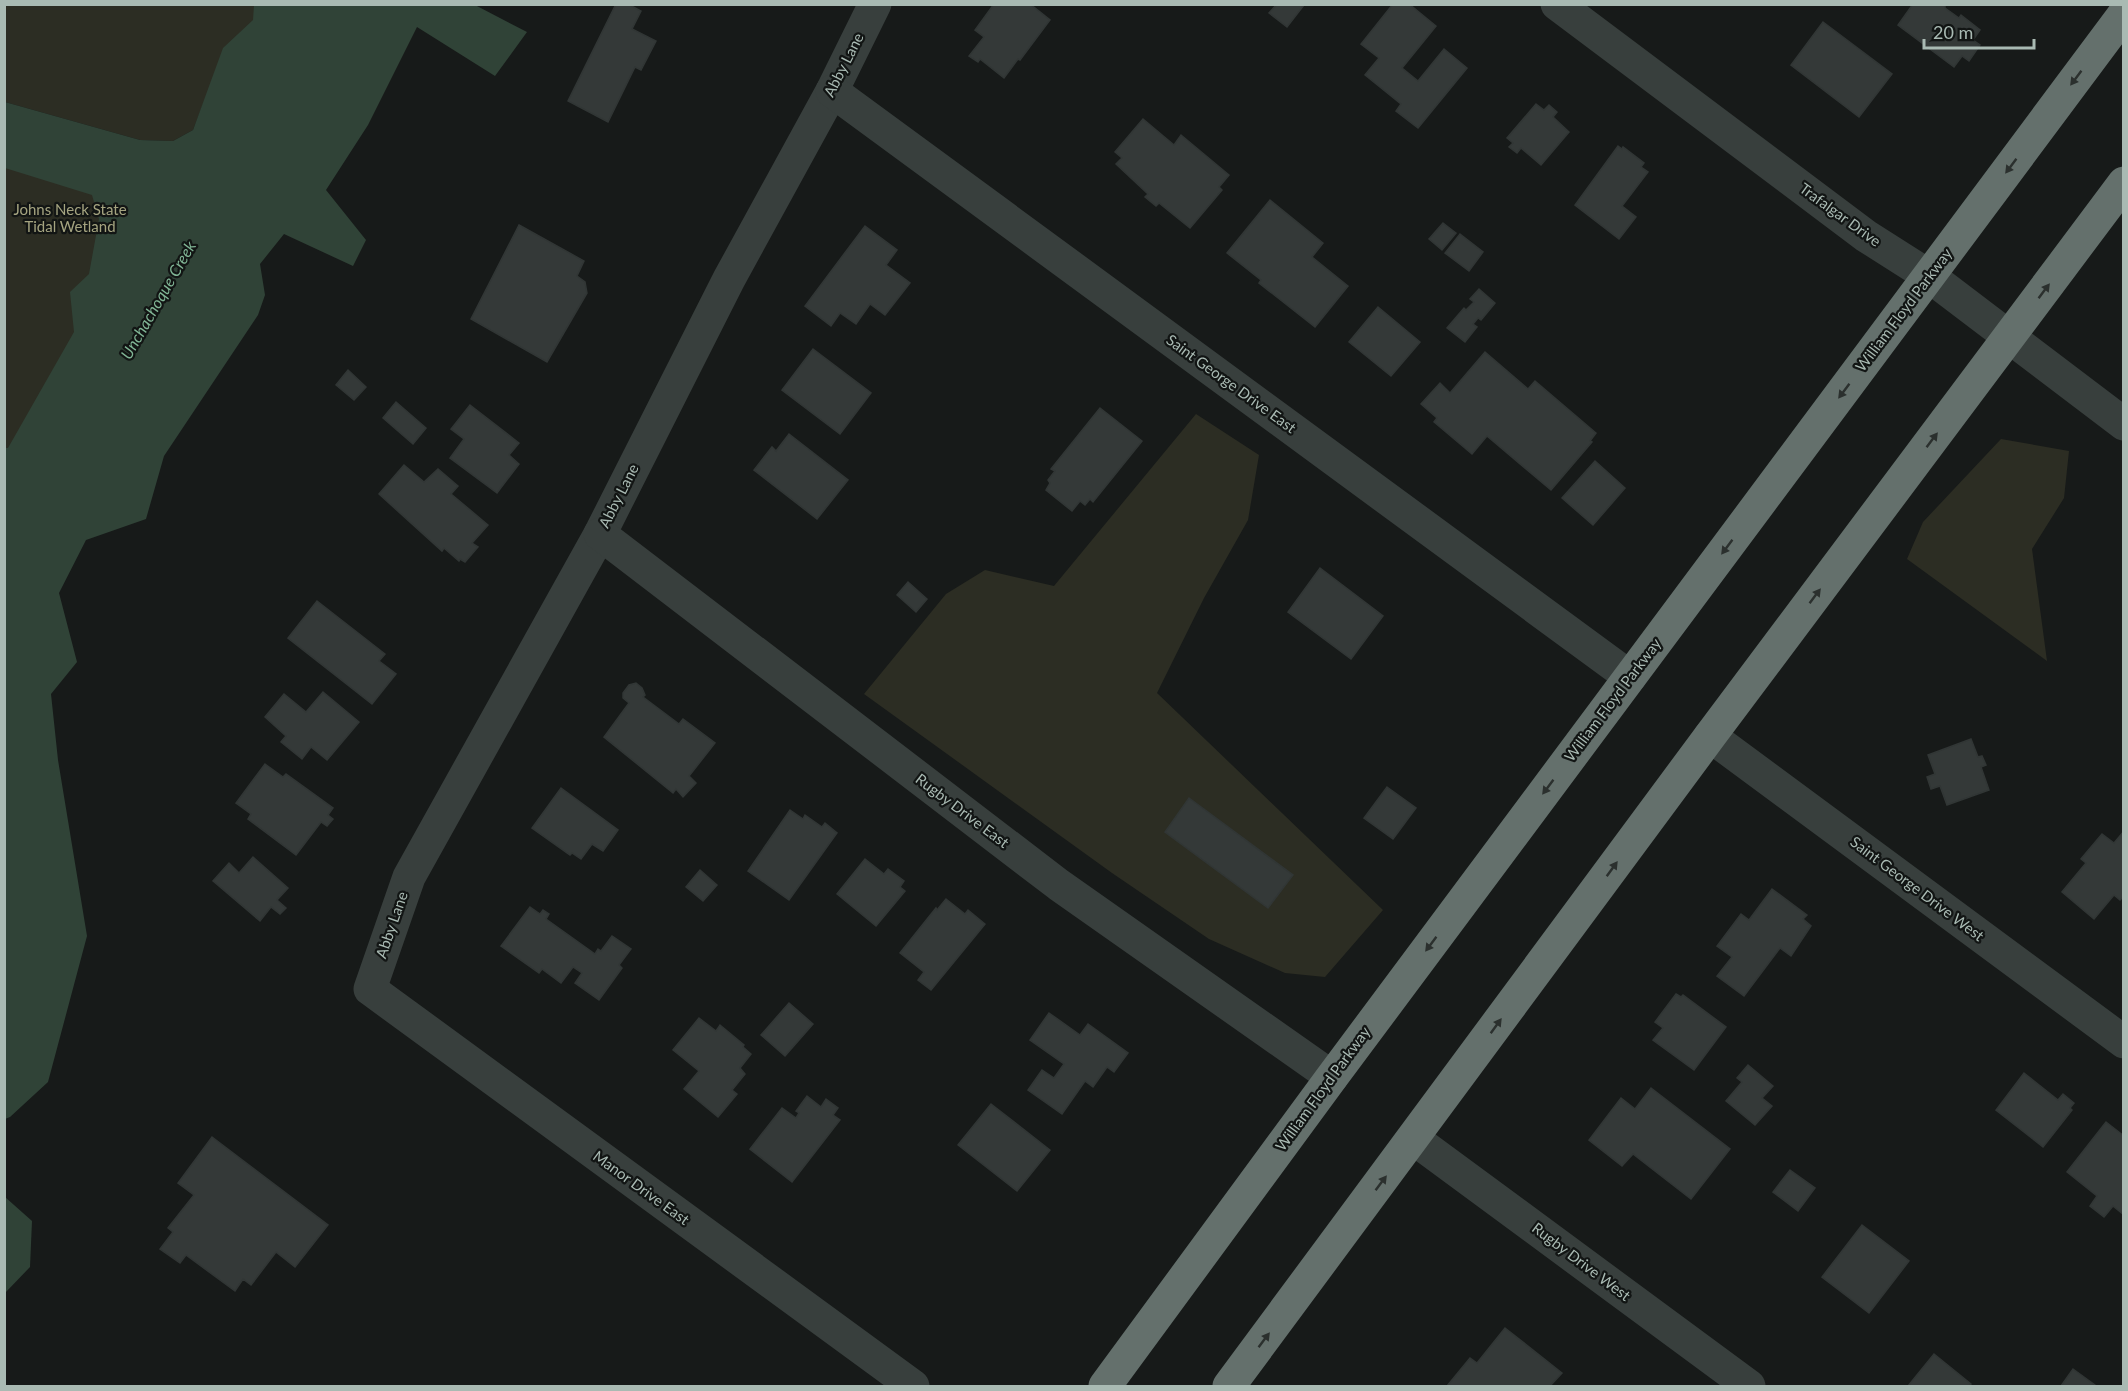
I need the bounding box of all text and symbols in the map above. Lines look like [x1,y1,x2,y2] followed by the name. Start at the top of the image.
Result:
[1924,12,2034,50] scale bar
[1933,21,1973,43] text: 20 m
[819,29,867,100] street label: Abby Lane
[2070,70,2082,86] one-way arrow
[2005,157,2017,173] one-way arrow
[1796,179,1885,250] street label: Trafalgar Drive
[13,200,127,235] park label: Johns Neck State Tidal Wetland
[116,237,199,362] water label: Unchachoque Creek
[1851,244,1955,374] street label: William Floyd Parkway
[2038,283,2050,299] one-way arrow
[1163,330,1301,437] street label: Saint George Drive East
[1838,382,1850,398] one-way arrow
[1926,433,1938,449] one-way arrow
[594,460,642,531] street label: Abby Lane
[1721,539,1733,555] one-way arrow
[1808,589,1820,604] one-way arrow
[1560,634,1664,764] street label: William Floyd Parkway
[912,769,1013,852] street label: Rugby Drive East
[1542,779,1554,795] one-way arrow
[1847,832,1988,945] street label: Saint George Drive West
[1606,862,1618,878] one-way arrow
[371,889,411,960] street label: Abby Lane
[1425,935,1437,951] one-way arrow
[1490,1019,1502,1034] one-way arrow
[1271,1023,1374,1154] street label: William Floyd Parkway
[590,1146,694,1228] street label: Manor Drive East
[1374,1176,1386,1191] one-way arrow
[1529,1218,1635,1304] street label: Rugby Drive West
[1258,1332,1270,1348] one-way arrow

